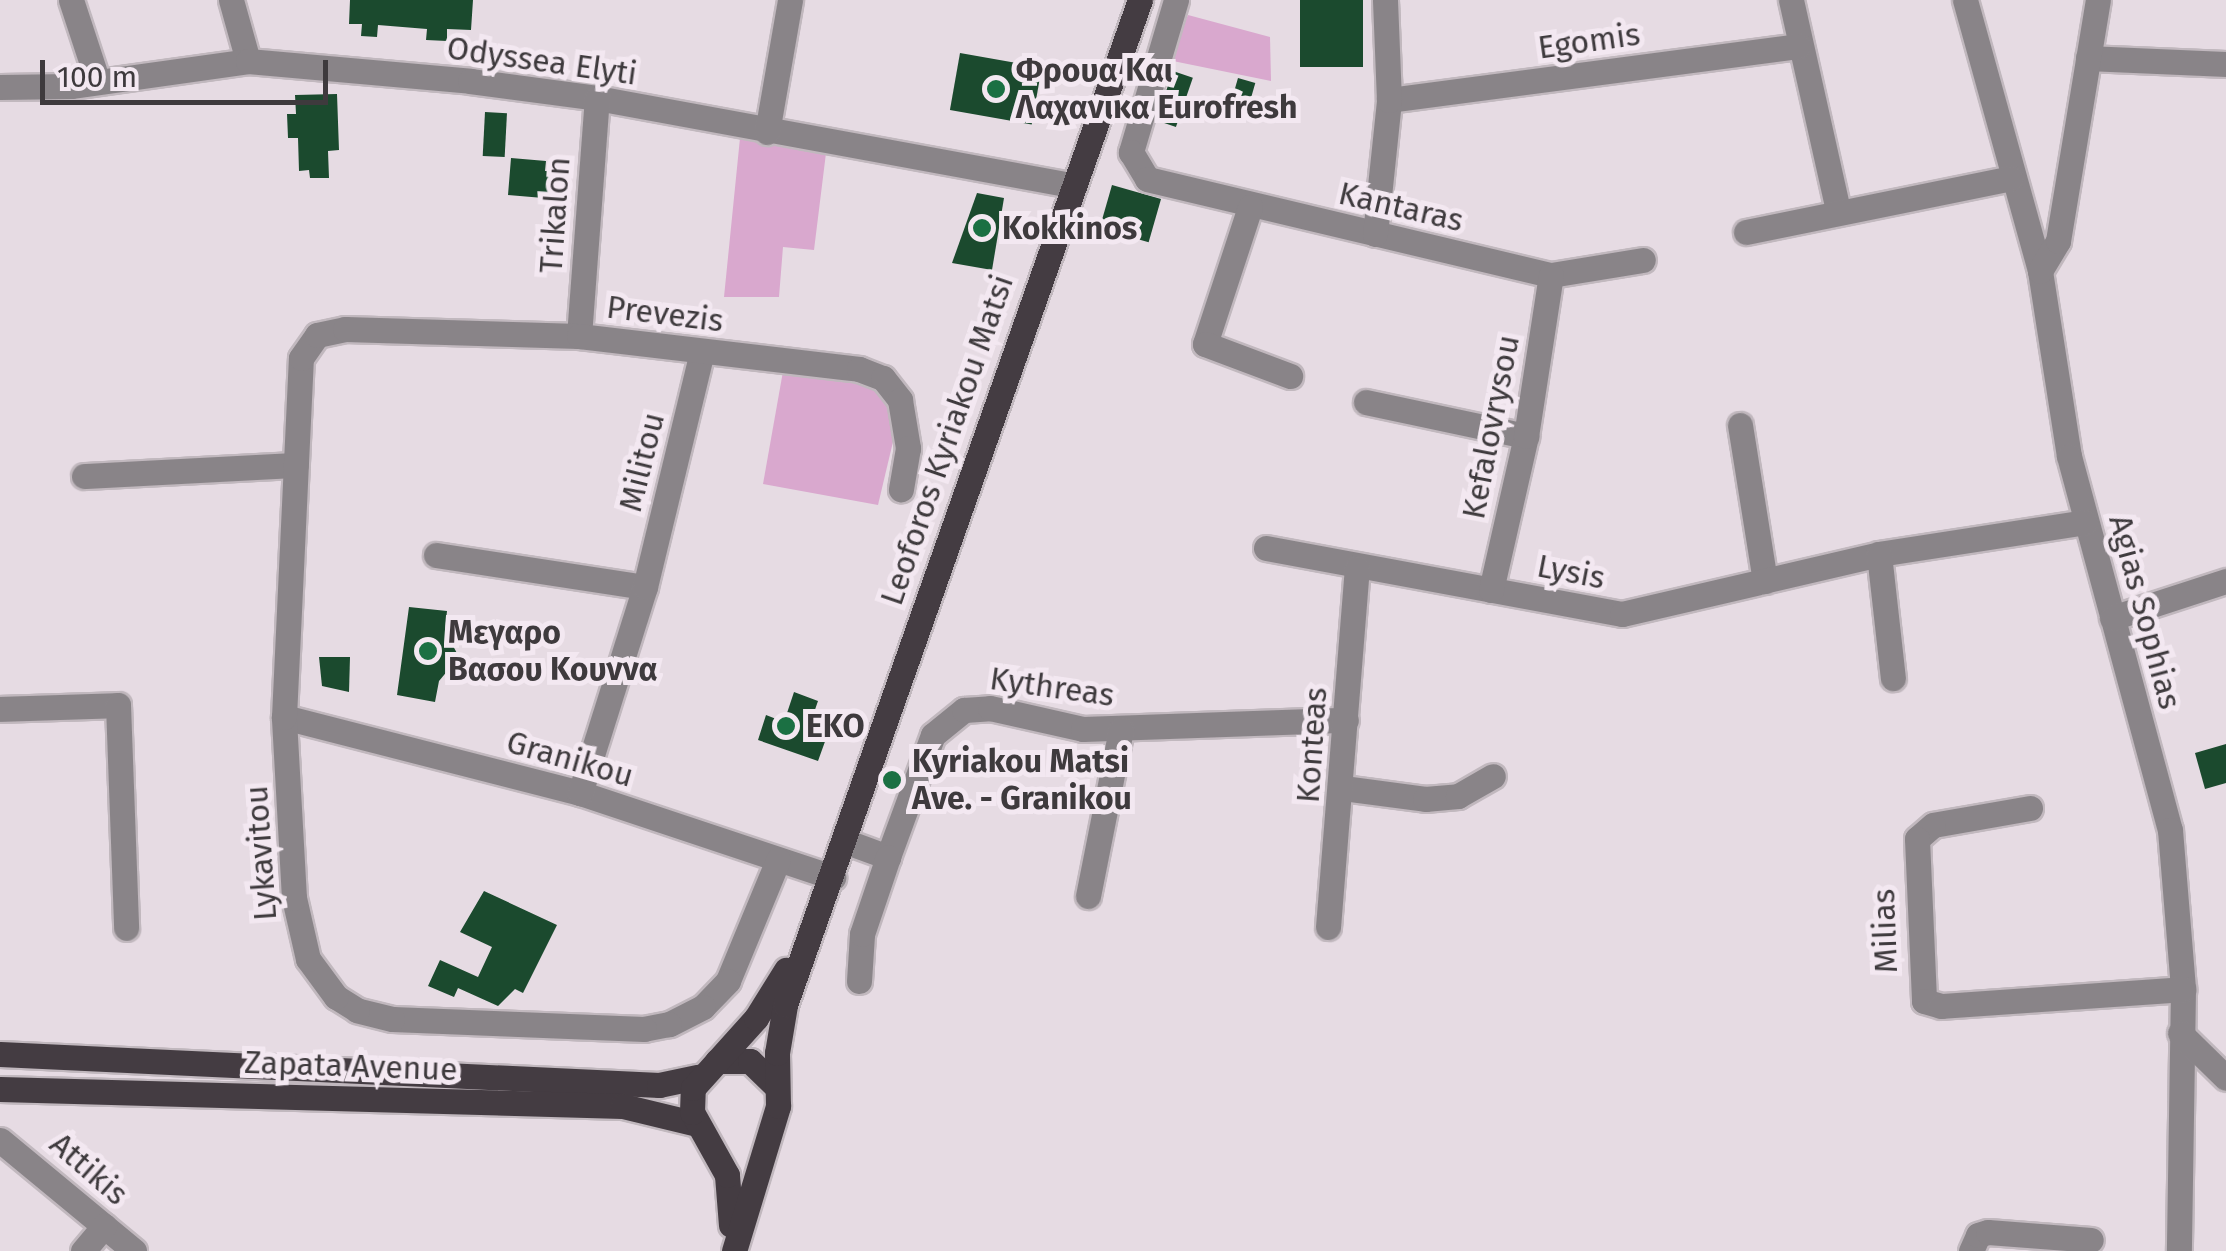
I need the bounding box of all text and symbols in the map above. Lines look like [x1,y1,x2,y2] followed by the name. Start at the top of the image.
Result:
[1535,15,1643,67] street label: Egomis
[444,29,640,93] street label: Odyssea Elyti
[45,40,332,102] scale bar
[1016,52,1298,127] place label: Φρουα Και Λαχανικα Eurofresh
[57,59,137,95] text: 100 m
[985,78,1007,100] marker: Φρουα Και Λαχανικα Eurofresh
[532,155,578,275] street label: Trikalon
[1335,174,1467,240] street label: Kantaras
[1002,209,1137,247] place label: Kokkinos
[971,217,993,239] marker: Kokkinos
[872,270,1022,610] street label: Leoforos Kyriakou Matsi
[604,288,726,340] street label: Prevezis
[1454,332,1528,522] street label: Kefalovrysou
[611,408,673,516] street label: Militou
[2101,511,2189,713] street label: Agias Sophias
[1534,547,1608,597] street label: Lysis
[448,614,658,689] place label: Μεγαρο Βασου Κουννα
[417,640,439,662] marker: Μεγαρο Βασου Κουννα
[987,659,1117,715] street label: Kythreas
[1289,686,1335,804] street label: Konteas
[806,707,865,745] place label: EKO
[775,715,797,737] marker: EKO
[502,723,638,795] street label: Granikou
[912,743,1132,818] place label: Kyriakou Matsi Ave. - Granikou
[881,769,903,791] marker: Kyriakou Matsi Ave. - Granikou
[237,784,285,922] street label: Lykavitou
[1864,888,1906,974] street label: Milias
[244,1043,458,1089] street label: Zapata Avenue
[42,1125,136,1213] street label: Attikis

